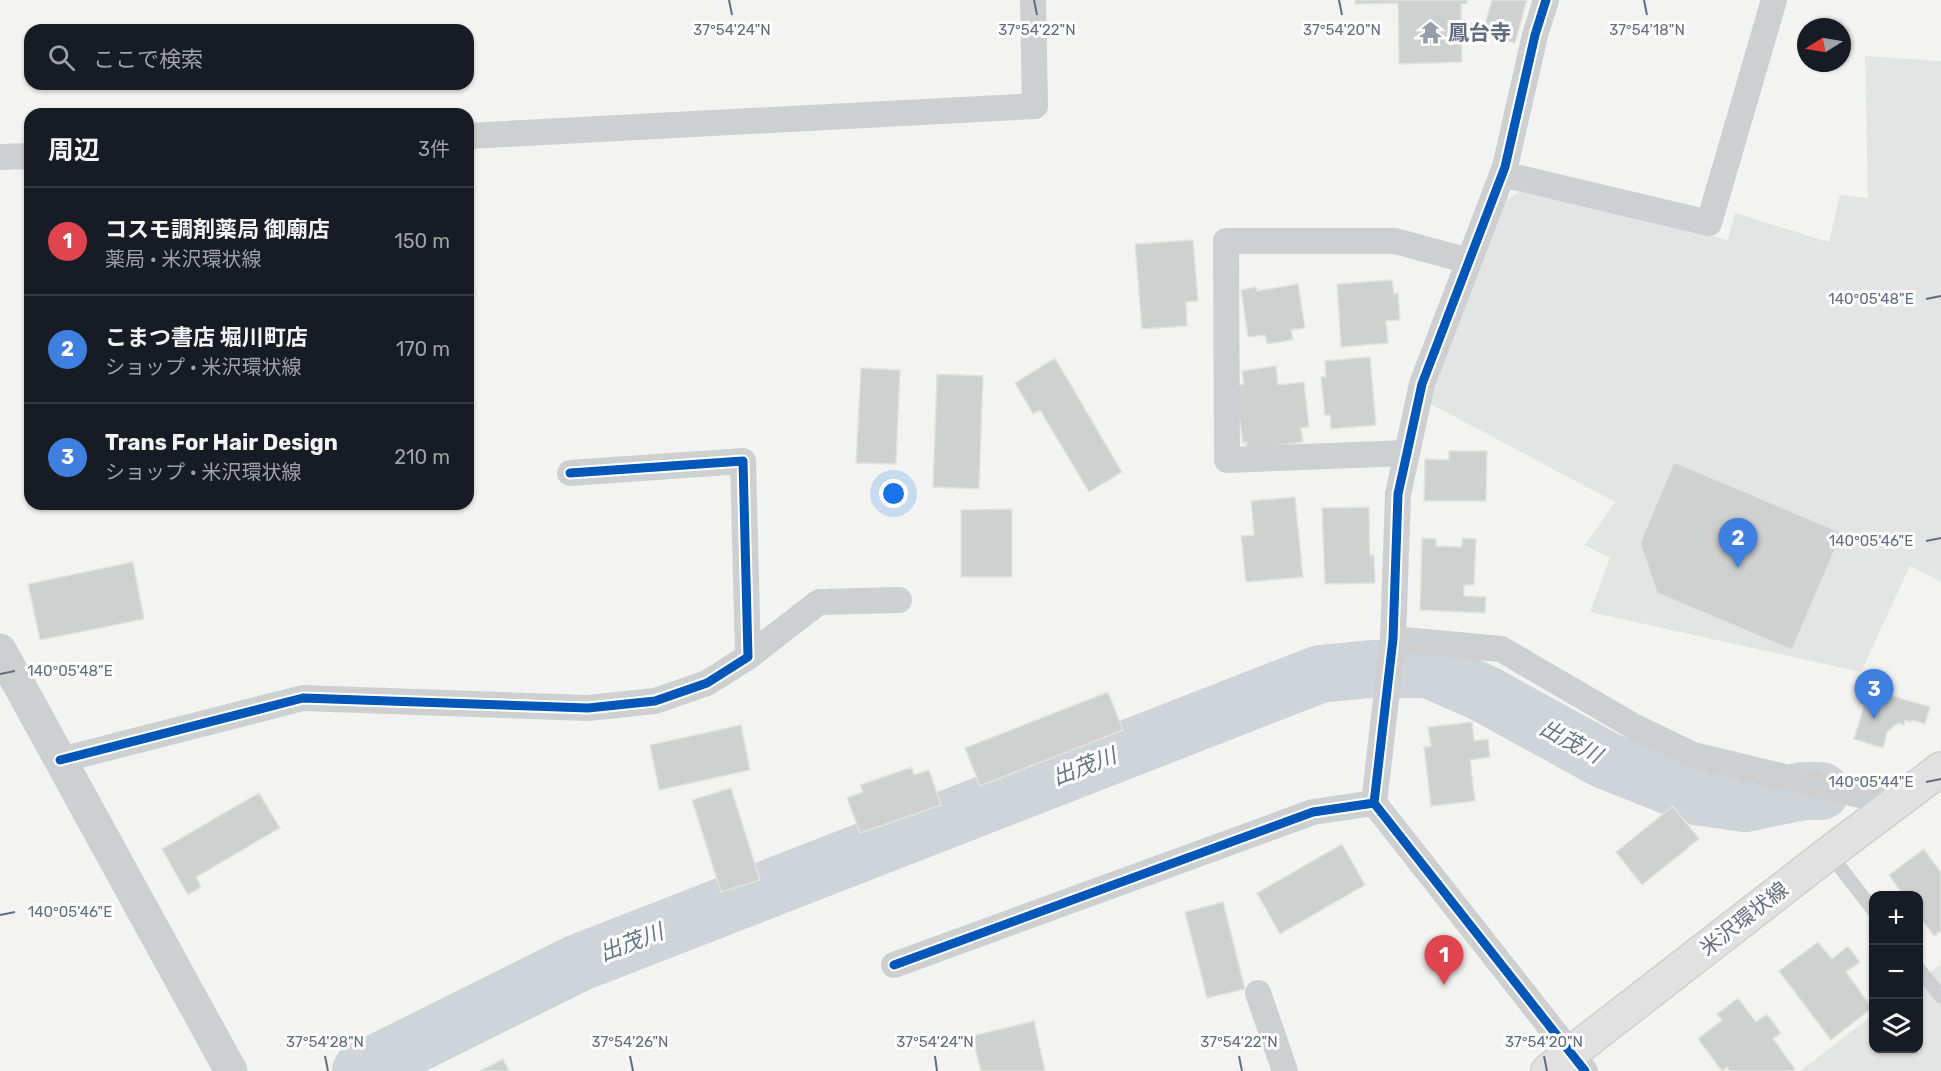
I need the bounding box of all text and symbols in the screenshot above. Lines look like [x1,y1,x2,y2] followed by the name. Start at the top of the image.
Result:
[1797,18,1851,72] north arrow
[1417,20,1443,46] temple icon: 鳳台寺
[1448,20,1511,45] place label: 鳳台寺
[693,21,771,39] text: 37°54'24"N
[998,21,1076,39] text: 37°54'22"N
[1303,21,1381,39] text: 37°54'20"N
[1609,21,1685,39] text: 37°54'18"N
[24,24,474,90] search box
[45,41,78,74] icon: search
[93,46,203,73] text: ここで検索
[48,135,100,166] text: 周辺
[418,137,450,161] text: 3件
[105,216,330,243] text: コスモ調剤薬局 御廟店
[63,229,72,253] text: 1
[394,229,450,253] text: 150 m
[105,247,261,271] text: 薬局 · 米沢環状線
[1828,290,1914,308] text: 140°05'48"E
[105,324,308,351] text: こまつ書店 堀川町店
[61,337,74,361] text: 2
[396,337,450,361] text: 170 m
[105,355,301,379] text: ショップ · 米沢環状線
[105,429,338,456] text: Trans For Hair Design
[61,445,74,469] text: 3
[394,445,450,469] text: 210 m
[105,460,301,484] text: ショップ · 米沢環状線
[879,479,908,508] your location
[1718,518,1758,568] pin: 2
[1829,532,1913,550] text: 140°05'46"E
[27,662,113,680] text: 140°05'48"E
[1854,670,1894,719] pin: 3
[1535,714,1608,770] water label: 出茂川
[1049,741,1122,791] water label: 出茂川
[1829,773,1914,791] text: 140°05'44"E
[1695,876,1793,961] street label: 米沢環状線
[1869,891,1923,1053] map controls
[1869,891,1923,945] button: +
[28,903,112,921] text: 140°05'46"E
[596,917,669,967] water label: 出茂川
[1424,936,1464,985] pin: 1
[1869,945,1923,999] button: −
[1869,999,1923,1053] button: layers
[286,1033,364,1051] text: 37°54'28"N
[591,1033,669,1051] text: 37°54'26"N
[896,1033,974,1051] text: 37°54'24"N
[1200,1033,1278,1051] text: 37°54'22"N
[1505,1033,1583,1051] text: 37°54'20"N

